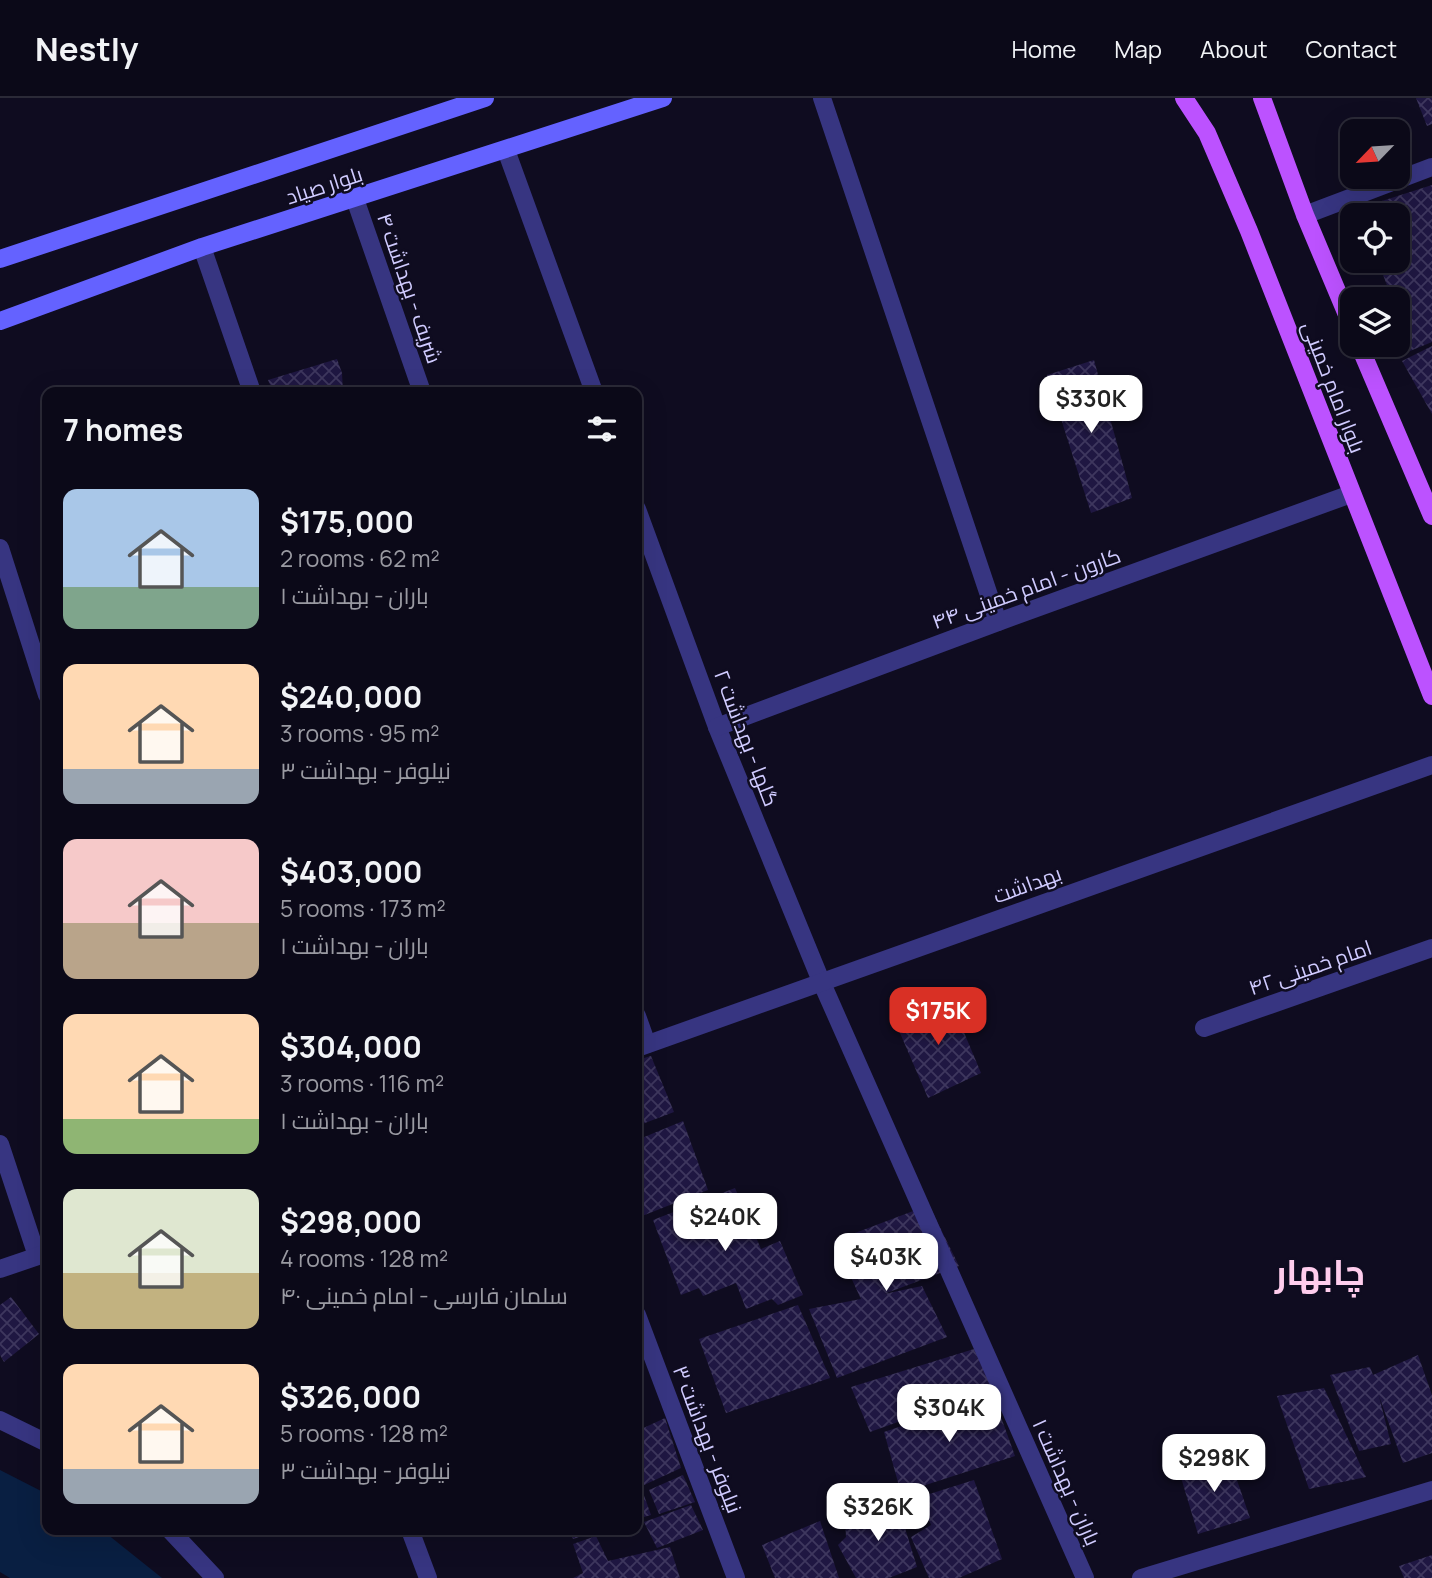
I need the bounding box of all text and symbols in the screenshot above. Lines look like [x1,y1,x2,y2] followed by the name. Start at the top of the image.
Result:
[35,26,138,71] text: Nestly
[1011,32,1076,65] text: Home
[1114,32,1162,65] text: Map
[1200,32,1268,65] text: About
[1306,32,1397,65] text: Contact
[1340,119,1410,189] north arrow
[1340,119,1410,357] map controls
[282,159,366,211] street label: بلوار صیاد
[1340,203,1410,273] button: locate
[371,209,449,367] street label: شریف - بهداشت ۴
[1340,287,1410,357] button: layers
[1295,317,1372,457] street label: بلوار امام خمینی
[1042,376,1140,435] pin: $330K
[1055,382,1127,414] text: $330K
[63,409,183,450] text: 7 homes
[583,410,621,448] icon: filters
[280,501,414,542] text: $175,000
[119,517,203,601] icon: home
[928,541,1125,636] street label: کارون - امام خمینی ۴۴
[280,542,440,574] text: 2 rooms · 62 m²
[280,579,429,611] text: باران - بهداشت ۱
[708,666,786,810] street label: گلها - بهداشت ۲
[280,676,422,717] text: $240,000
[119,692,203,776] icon: home
[280,717,439,749] text: 3 rooms · 95 m²
[280,754,451,786] text: نیلوفر - بهداشت ۳
[280,851,423,892] text: $403,000
[989,859,1065,909] street label: بهداشت
[119,867,203,951] icon: home
[280,892,446,924] text: 5 rooms · 173 m²
[280,929,429,961] text: باران - بهداشت ۱
[1245,933,1376,1002] street label: امام خمینی ۴۲
[889,988,987,1047] pin: $175K
[905,994,971,1026] text: $175K
[280,1026,422,1067] text: $304,000
[119,1042,203,1126] icon: home
[280,1067,444,1099] text: 3 rooms · 116 m²
[280,1104,429,1136] text: باران - بهداشت ۱
[676,1194,774,1253] pin: $240K
[689,1200,761,1232] text: $240K
[280,1201,422,1242] text: $298,000
[119,1217,203,1301] icon: home
[837,1234,935,1293] pin: $403K
[850,1240,922,1272] text: $403K
[280,1242,448,1274] text: 4 rooms · 128 m²
[1274,1248,1365,1298] district label: چابهار
[280,1279,568,1311] text: سلمان فارسی - امام خمینی ۴۰
[667,1361,749,1517] street label: نیلوفر - بهداشت ۳
[280,1376,421,1417] text: $326,000
[900,1384,998,1444] pin: $304K
[913,1391,985,1423] text: $304K
[119,1392,203,1476] icon: home
[1027,1414,1107,1550] street label: باران - بهداشت ۱
[280,1417,448,1449] text: 5 rooms · 128 m²
[1165,1434,1263,1494] pin: $298K
[1178,1441,1250,1473] text: $298K
[280,1454,451,1486] text: نیلوفر - بهداشت ۳
[829,1484,927,1543] pin: $326K
[843,1490,913,1522] text: $326K

